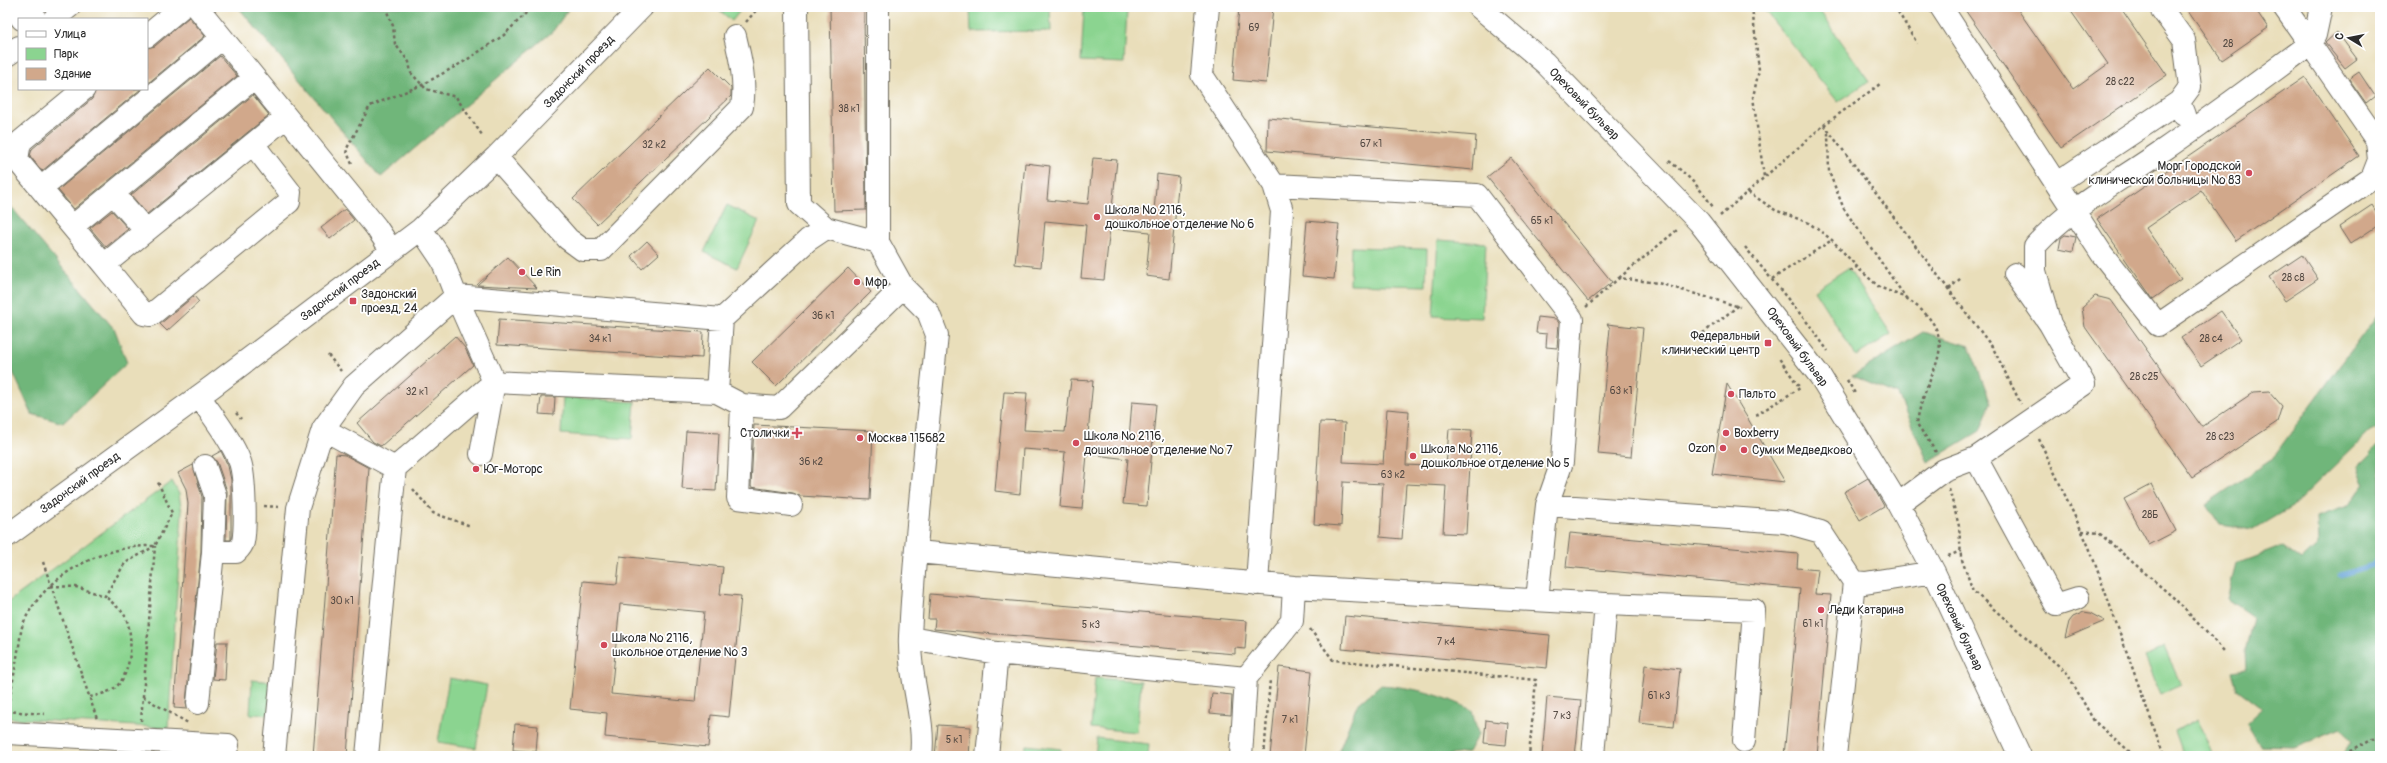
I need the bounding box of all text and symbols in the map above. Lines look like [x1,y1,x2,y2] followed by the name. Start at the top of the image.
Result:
[18,18,148,90] legend
[2329,18,2369,58] north arrow
[1249,22,1259,34] house number: 69
[54,27,86,42] text: Улица
[540,32,618,112] street label: Задонский проезд
[2333,32,2347,41] text: С
[2223,38,2233,50] house number: 28
[54,47,79,62] text: Парк
[1546,65,1622,143] street label: Ореховый бульвар
[54,67,91,82] text: Здание
[2105,76,2135,88] house number: 28 с22
[838,103,860,115] house number: 38 к1
[1360,138,1382,150] house number: 67 к1
[642,139,666,151] house number: 32 к2
[2089,159,2241,188] place label: Морг Городской клинической больницы № 83
[2244,168,2254,178] marker: Морг Городской клинической больницы № 83
[1105,203,1254,232] place label: Школа № 2116, дошкольное отделение № 6
[1092,212,1102,222] marker: Школа № 2116, дошкольное отделение № 6
[1531,215,1553,227] house number: 65 к1
[297,255,383,325] street label: Задонский проезд
[530,265,561,280] place label: Le Rin
[517,267,527,277] marker: Le Rin
[2282,272,2304,284] house number: 28 с8
[865,275,888,290] place label: Мфр
[852,277,862,287] marker: Мфр
[361,287,417,316] place label: Задонский проезд, 24
[348,296,358,306] marker: Задонский проезд, 24
[1763,304,1831,390] street label: Ореховый бульвар
[812,310,834,322] house number: 36 к1
[1662,329,1760,358] place label: Федеральный клинический центр
[589,333,611,345] house number: 34 к1
[2199,333,2223,345] house number: 28 с4
[1763,338,1773,348] marker: Федеральный клинический центр
[2130,371,2158,383] house number: 28 с25
[1610,385,1632,397] house number: 63 к1
[406,386,428,398] house number: 32 к1
[1739,387,1777,402] place label: Пальто
[1726,389,1736,399] marker: Пальто
[740,426,790,441] place label: Столички
[1734,426,1779,441] place label: Boxberry
[792,428,802,438] marker: Столички
[1721,428,1731,438] marker: Boxberry
[1084,429,1233,458] place label: Школа № 2116, дошкольное отделение № 7
[868,431,945,446] place label: Москва 115682
[2206,431,2235,443] house number: 28 с23
[855,433,865,443] marker: Москва 115682
[1071,438,1081,448] marker: Школа № 2116, дошкольное отделение № 7
[1688,441,1715,456] place label: Ozon
[1421,442,1570,471] place label: Школа № 2116, дошкольное отделение № 5
[1718,443,1728,453] marker: Ozon
[1752,443,1853,458] place label: Сумки Медведково
[1739,445,1749,455] marker: Сумки Медведково
[37,448,124,517] street label: Задонский проезд
[1408,451,1418,461] marker: Школа № 2116, дошкольное отделение № 5
[799,456,824,468] house number: 36 к2
[484,462,543,477] place label: Юг-Моторс
[471,464,481,474] marker: Юг-Моторс
[1381,469,1406,481] house number: 63 к2
[2142,509,2158,521] house number: 28Б
[1932,581,1986,673] street label: Ореховый бульвар
[330,595,354,607] house number: 30 к1
[1828,603,1904,618] place label: Леди Катарина
[1816,605,1826,615] marker: Леди Катарина
[1803,618,1824,630] house number: 61 к1
[1082,619,1101,631] house number: 5 к3
[612,631,748,660] place label: Школа № 2116, школьное отделение № 3
[1437,636,1455,648] house number: 7 к4
[599,640,609,650] marker: Школа № 2116, школьное отделение № 3
[1648,690,1671,702] house number: 61 к3
[1553,710,1572,722] house number: 7 к3
[1282,714,1298,726] house number: 7 к1
[946,734,962,746] house number: 5 к1

